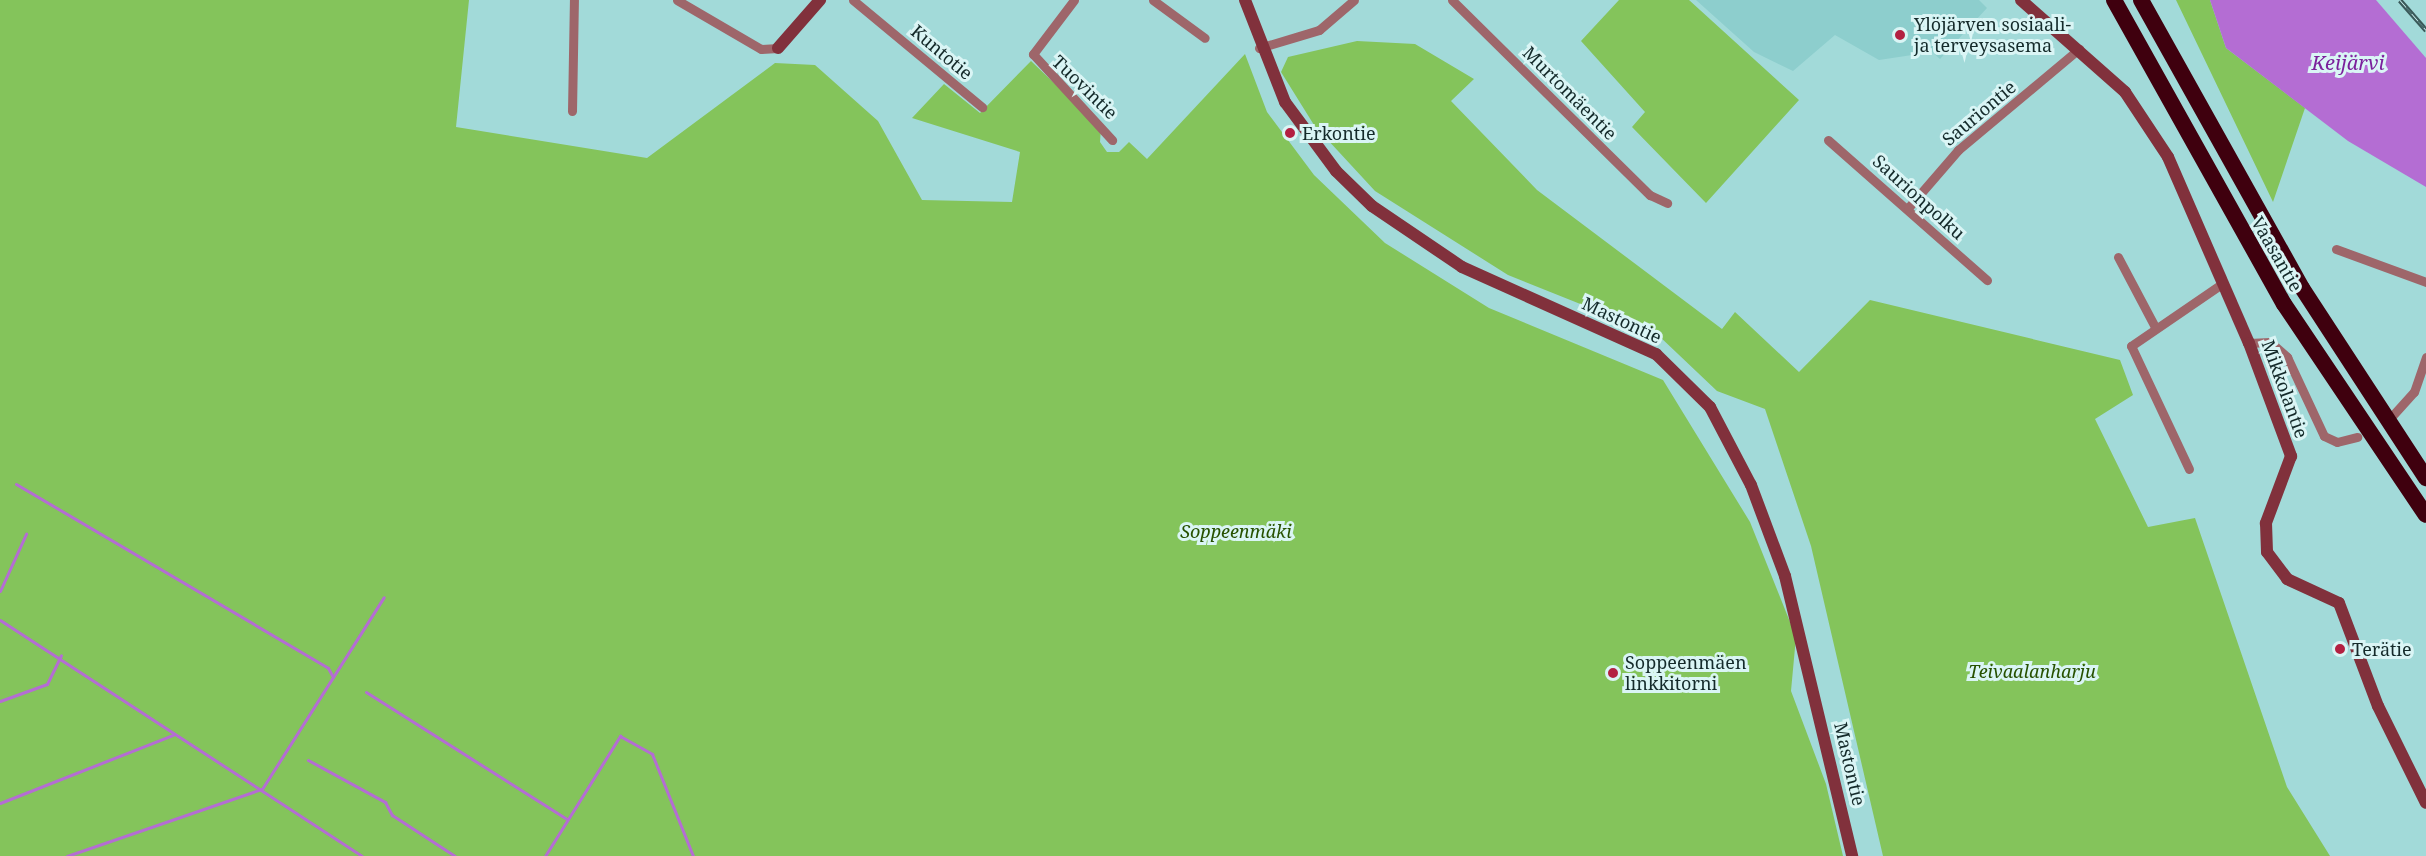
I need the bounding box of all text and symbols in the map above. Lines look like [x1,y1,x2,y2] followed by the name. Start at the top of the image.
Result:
[1914,14,2071,57] place label: Ylöjärven sosiaali- ja terveysasema
[907,20,977,84] street label: Kuntotie
[1891,26,1909,44] marker: Ylöjärven sosiaali- ja terveysasema
[1519,42,1621,144] street label: Murtomäentie
[2311,50,2385,74] water label: Keijärvi
[1048,51,1122,123] street label: Tuovintie
[1938,76,2020,150] street label: Sauriontie
[1302,122,1376,144] place label: Erkontie
[1283,126,1297,140] marker: Erkontie
[1868,150,1970,244] street label: Saurionpolku
[2247,213,2307,295] street label: Vaasantie
[1579,292,1665,348] street label: Mastontie
[2257,337,2313,441] street label: Mikkolantie
[1180,520,1292,542] park label: Soppeenmäki
[2352,638,2412,660] place label: Terätie
[2333,642,2347,656] marker: Terätie
[1625,652,1747,694] place label: Soppeenmäen linkkitorni
[1968,660,2096,682] park label: Teivaalanharju
[1606,666,1620,680] marker: Soppeenmäen linkkitorni
[1830,720,1870,808] street label: Mastontie

